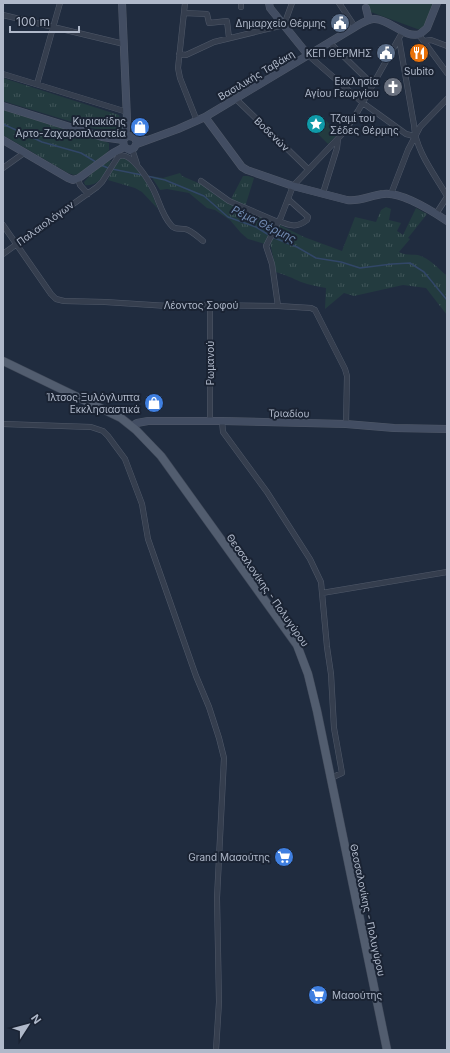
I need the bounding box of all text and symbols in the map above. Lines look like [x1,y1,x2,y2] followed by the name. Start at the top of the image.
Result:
[10,8,79,34] scale bar
[329,12,351,34] public building icon: Δημαρχείο Θέρμης
[16,14,50,29] text: 100 m
[236,17,326,30] place label: Δημαρχείο Θέρμης
[375,42,397,64] public building icon: ΚΕΠ ΘΕΡΜΗΣ
[408,42,430,64] restaurant icon: Subito
[216,47,297,103] street label: Βασιλικής Ταβάκη
[306,47,372,59] place label: ΚΕΠ ΘΕΡΜΗΣ
[404,65,434,77] place label: Subito
[305,75,379,99] place label: Εκκλησία Αγίου Γεωργίου
[382,76,404,98] church icon: Εκκλησία Αγίου Γεωργίου
[330,112,399,137] place label: Τζαμί του Σέδες Θέρμης
[305,113,327,135] place icon: Τζαμί του Σέδες Θέρμης
[16,115,126,139] place label: Κυριακίδης Αρτο-Ζαχαροπλαστεία
[252,115,292,154] street label: Βοδενών
[129,116,151,138] shop icon: Κυριακίδης Αρτο-Ζαχαροπλαστεία
[14,198,76,248] street label: Παλαιολόγων
[229,202,299,246] water label: Ρέμα Θέρμης
[164,299,238,311] street label: Λέοντος Σοφού
[204,341,216,385] street label: Ρωμανού
[46,391,140,416] place label: Ίλτσος Ξυλόγλυπτα Εκκλησιαστικά
[143,392,165,414] shop icon: Ίλτσος Ξυλόγλυπτα Εκκλησιαστικά
[268,407,310,419] street label: Τριαδίου
[224,531,312,649] street label: Θεσσαλονίκης - Πολυγύρου
[347,843,388,978] street label: Θεσσαλονίκης - Πολυγύρου
[273,846,295,868] supermarket icon: Grand Μασούτης
[188,851,270,864] place label: Grand Μασούτης
[307,984,329,1006] supermarket icon: Μασούτης
[332,989,382,1002] place label: Μασούτης
[8,1005,48,1045] north arrow
[28,1012,44,1027] text: N

